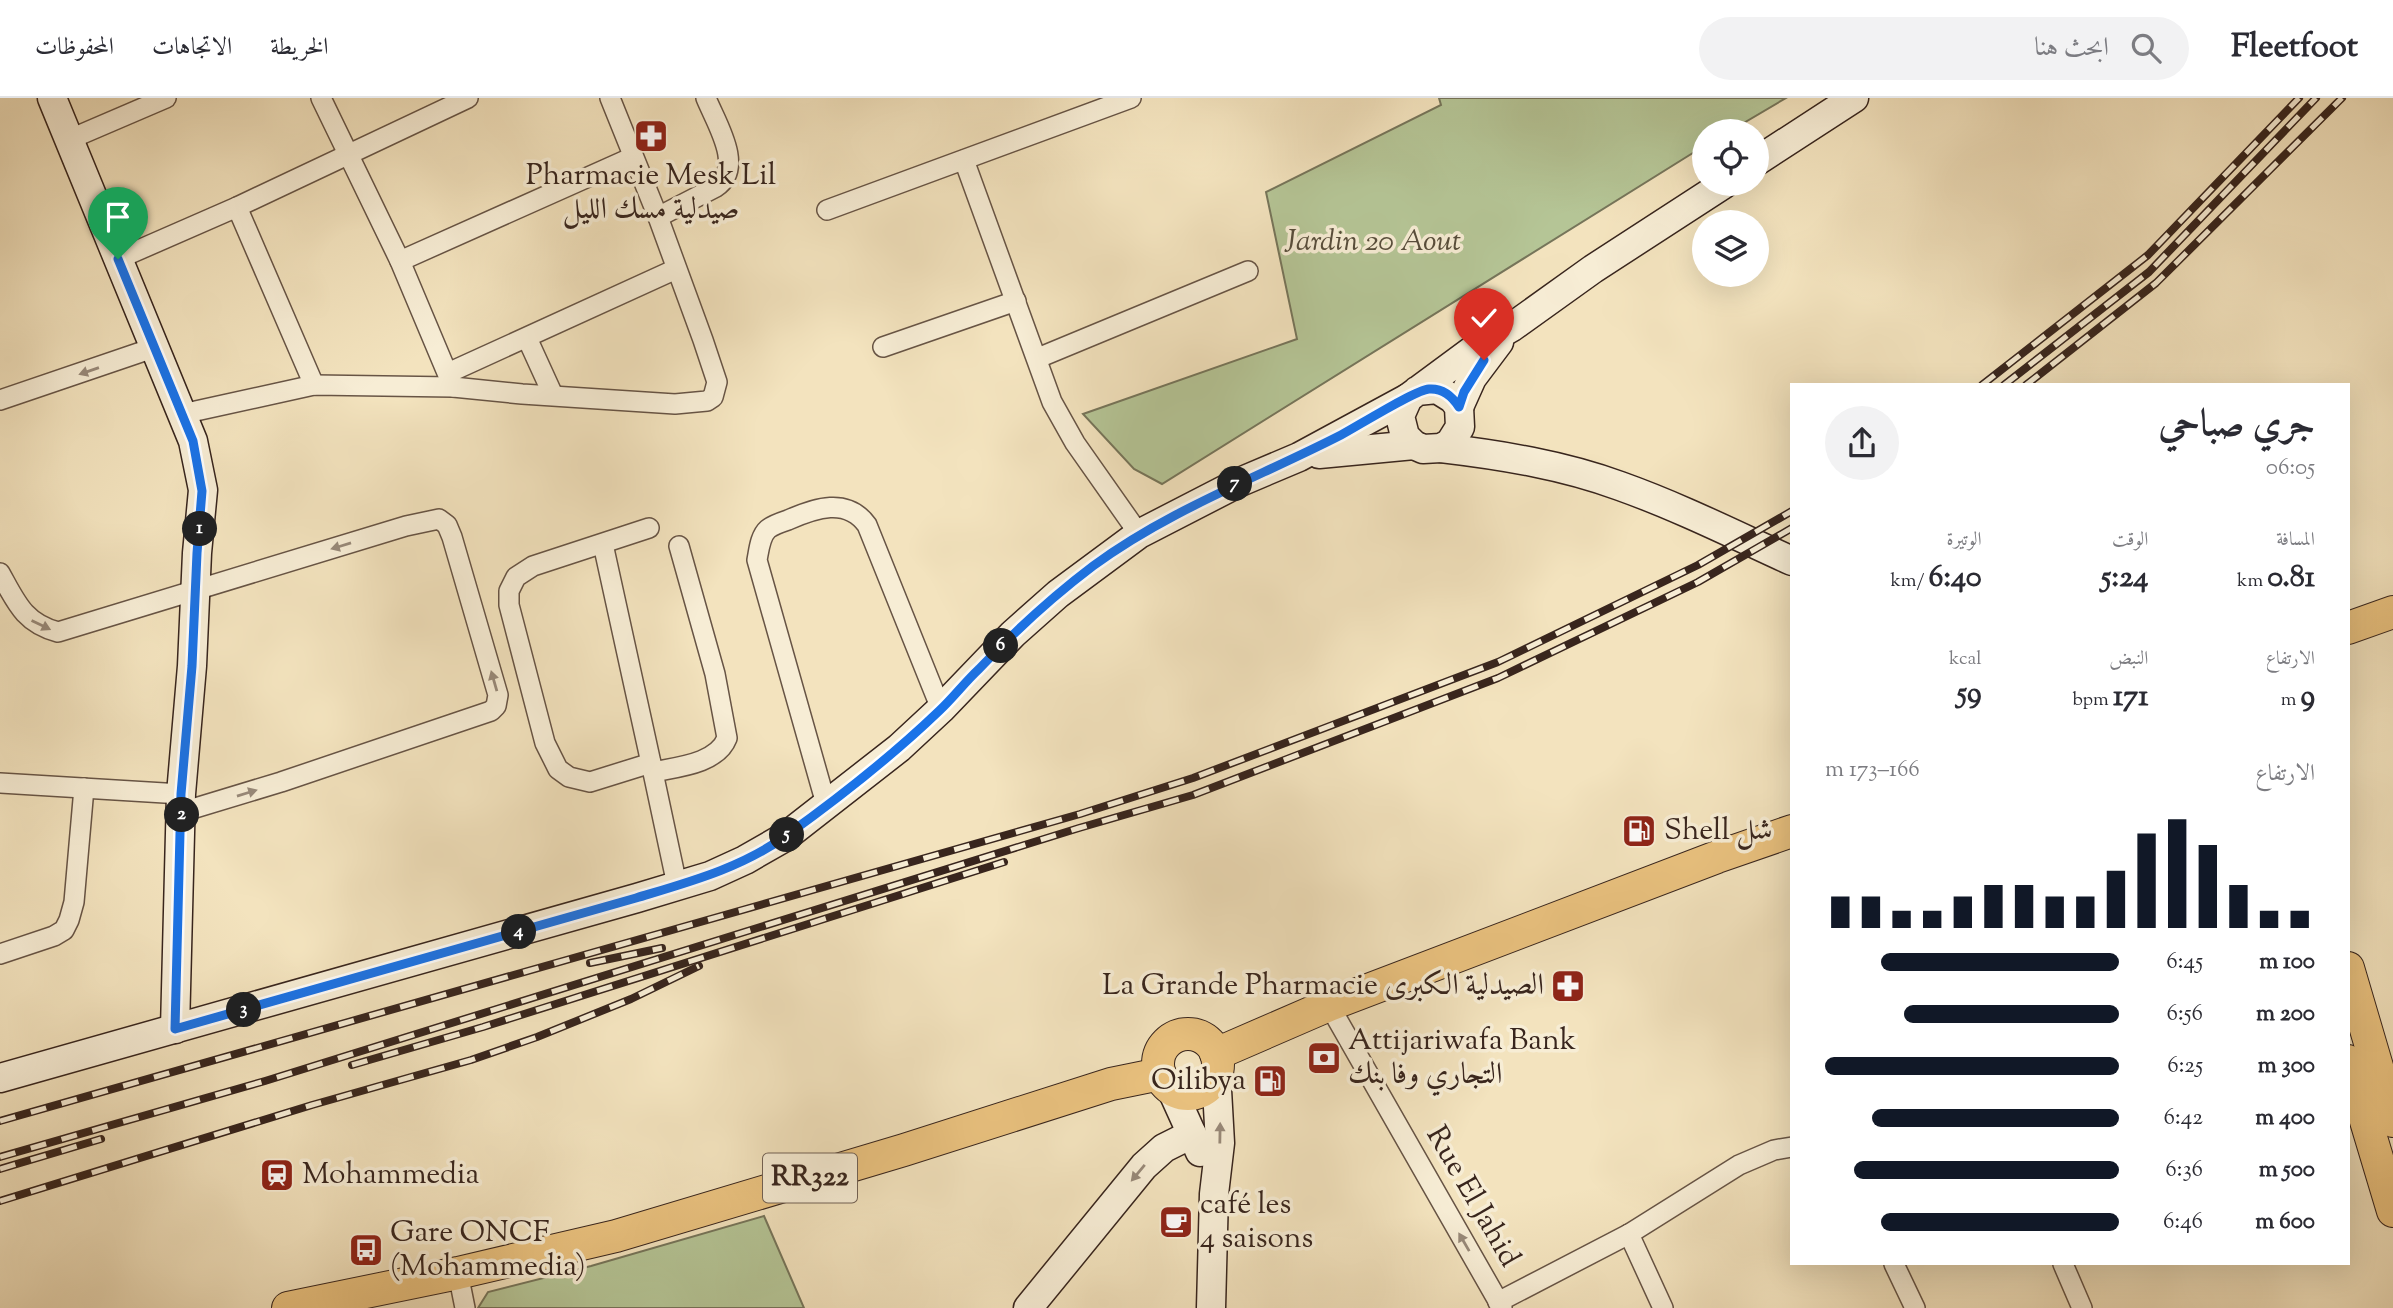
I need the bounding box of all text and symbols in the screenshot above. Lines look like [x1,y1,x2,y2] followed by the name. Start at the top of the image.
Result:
[1699,17,2189,80] search box
[2231,24,2358,72] text: Fleetfoot
[2127,29,2165,67] icon: search
[2034,30,2109,67] text: ابحث هنا
[35,31,114,65] text: المحفوظات
[152,31,232,65] text: الاتجاهات
[270,31,329,65] text: الخريطة
[632,117,670,155] pharmacy icon: Pharmacie Mesk Lil صيدلية مسك الليل
[1692,119,1769,287] map controls
[1692,119,1769,196] button: locate
[526,155,776,232] place label: Pharmacie Mesk Lil صيدلية مسك الليل
[88,187,148,259] pin
[99,198,137,236] icon: arrive
[1692,210,1769,287] button: layers
[1284,221,1461,264] park label: Jardin 20 Aout
[1454,288,1514,360] pin
[1465,299,1503,337] icon: check
[78,366,99,377] one-way arrow
[2159,399,2315,453] text: جري صباحي
[1825,406,1899,480] button: share
[2266,452,2315,485] text: 06:05
[1218,466,1252,502] pin: 7
[1230,470,1239,497] text: 7
[182,512,218,546] pin: 1
[196,515,203,542] text: 1
[1947,527,1982,554] text: الوتيرة
[2112,527,2148,554] text: الوقت
[2276,527,2315,554] text: المسافة
[330,541,351,551] one-way arrow
[1929,557,1982,600] text: 6:40
[2101,557,2148,600] text: 5:24
[2267,557,2315,600] text: 0.81
[1891,568,1929,595] text: /km
[2237,568,2267,595] text: km
[31,620,51,631] one-way arrow
[984,628,1018,664] pin: 6
[996,632,1005,659] text: 6
[1949,646,1982,673] text: kcal
[2109,646,2148,673] text: النبض
[2266,646,2315,673] text: الارتفاع
[489,670,499,691] one-way arrow
[1957,673,1982,716] text: 59
[2113,676,2148,719] text: 171
[2300,676,2315,719] text: 9
[2072,687,2113,714] text: bpm
[2281,687,2300,714] text: m
[1825,754,1920,787] text: 166–173 m
[2255,758,2315,791] text: الارتفاع
[237,787,258,797] one-way arrow
[164,798,200,832] pin: 2
[177,801,186,828] text: 2
[1664,810,1773,853] place label: Shell شل
[1620,812,1658,850] fuel station icon: Shell شل
[770,818,804,852] pin: 5
[783,821,790,848] text: 5
[502,914,536,950] pin: 4
[514,918,523,945] text: 4
[2166,946,2203,979] text: 6:45
[2259,946,2315,979] text: 100 m
[1102,965,1544,1008] place label: La Grande Pharmacie الصيدلية الكبرى
[1549,967,1587,1005] pharmacy icon: La Grande Pharmacie الصيدلية الكبرى
[226,992,262,1028] pin: 3
[240,996,247,1023] text: 3
[2167,998,2203,1031] text: 6:56
[2256,998,2315,1031] text: 200 m
[1348,1020,1576,1097] place label: Attijariwafa Bank التجاري وفا بنك
[1305,1039,1343,1077] bank icon: Attijariwafa Bank التجاري وفا بنك
[2167,1050,2203,1083] text: 6:25
[2258,1050,2315,1083] text: 300 m
[1151,1060,1246,1103] place label: Oilibya
[1251,1062,1289,1100] fuel station icon: Oilibya
[2163,1102,2203,1135] text: 6:42
[2255,1102,2315,1135] text: 400 m
[1414,1118,1530,1276] street label: Rue El Jahid
[1214,1122,1226,1144] one-way arrow
[302,1154,480,1197] place label: Mohammedia
[763,1154,857,1202] road number: RR322
[2165,1154,2203,1187] text: 6:36
[2259,1154,2315,1187] text: 500 m
[258,1156,296,1194] station icon: Mohammedia
[1131,1165,1146,1182] one-way arrow
[1200,1184,1313,1261] place label: café les 4 saisons
[1157,1203,1195,1241] cafe icon: café les 4 saisons
[2163,1206,2203,1239] text: 6:46
[2255,1206,2315,1239] text: 600 m
[390,1212,586,1289] place label: Gare ONCF (Mohammedia)
[347,1231,385,1269] bus stop icon: Gare ONCF (Mohammedia)
[1458,1233,1470,1252] one-way arrow

